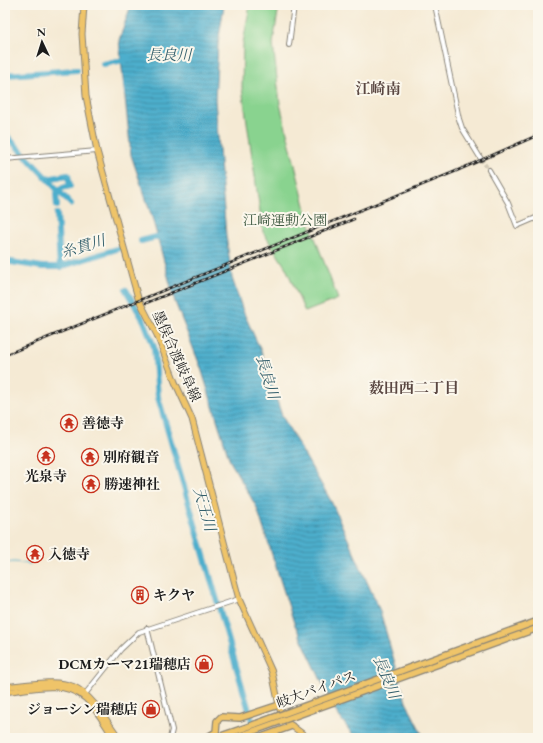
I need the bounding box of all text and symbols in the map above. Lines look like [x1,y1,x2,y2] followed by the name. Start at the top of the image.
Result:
[22,22,62,62] north arrow
[36,25,46,39] text: N
[146,45,193,64] water label: 長良川
[355,79,401,98] district label: 江崎南
[243,211,327,229] park label: 江崎運動公園
[59,230,109,262] water label: 糸貫川
[149,308,205,404] street label: 墨俣合渡岐阜線
[252,353,284,403] water label: 長良川
[369,378,459,397] district label: 薮田西二丁目
[59,413,79,433] temple icon: 善徳寺
[82,414,124,432] place label: 善徳寺
[36,446,56,466] temple icon: 光泉寺
[80,447,100,467] temple icon: 別府観音
[103,448,159,466] place label: 別府観音
[25,467,67,485] place label: 光泉寺
[81,474,101,494] temple icon: 勝速神社
[104,475,160,493] place label: 勝速神社
[190,485,221,535] water label: 天王川
[25,544,45,564] temple icon: 入徳寺
[48,545,90,563] place label: 入徳寺
[130,585,150,605] building icon: キクヤ
[153,586,195,604] place label: キクヤ
[369,653,405,703] water label: 長良川
[194,654,214,674] shop icon: DCMカーマ21瑞穂店
[58,655,191,673] place label: DCMカーマ21瑞穂店
[274,666,358,712] street label: 岐大バイパス
[141,699,161,719] shop icon: ジョーシン瑞穂店
[27,700,138,718] place label: ジョーシン瑞穂店

